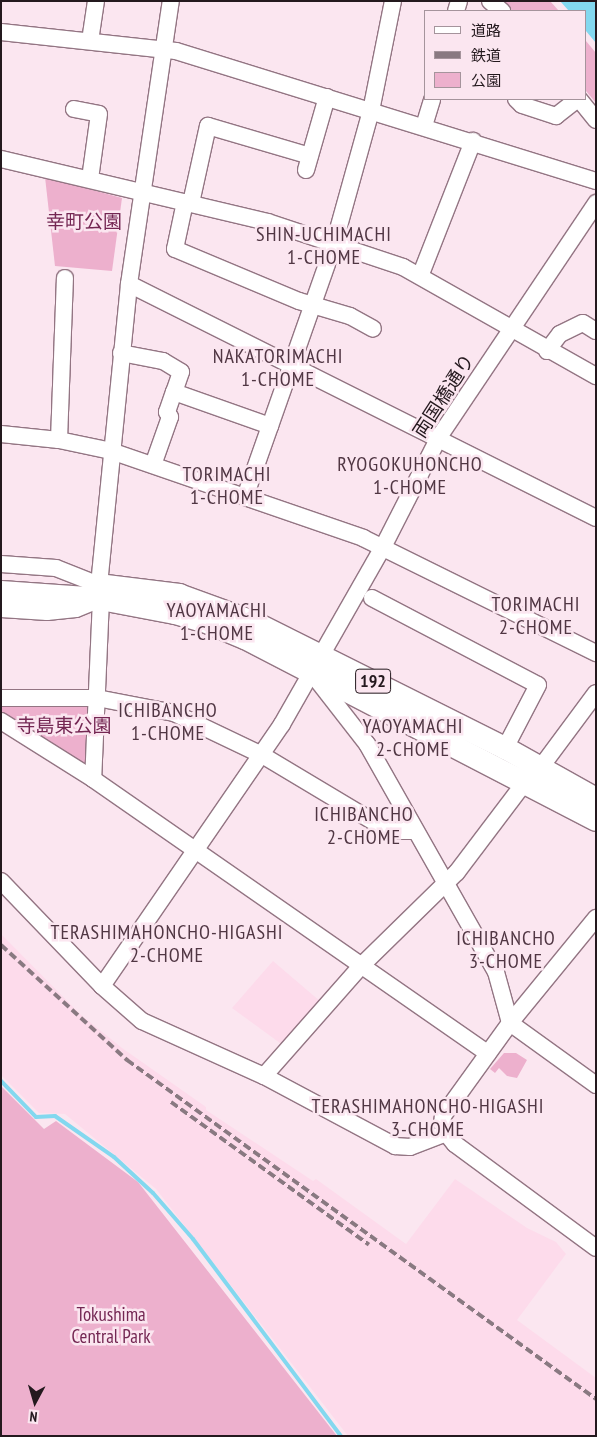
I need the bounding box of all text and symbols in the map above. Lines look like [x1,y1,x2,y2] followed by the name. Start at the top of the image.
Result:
[424,10,587,100] legend
[471,21,501,40] text: 道路
[471,46,501,65] text: 鉄道
[471,71,501,90] text: 公園
[46,211,122,233] park label: 幸町公園
[254,223,394,270] district label: SHIN-UCHIMACHI 1-CHOME
[211,345,345,392] district label: NAKATORIMACHI 1-CHOME
[409,350,479,442] street label: 両国橋通り
[336,453,484,500] district label: RYOGOKUHONCHO 1-CHOME
[181,463,273,510] district label: TORIMACHI 1-CHOME
[490,593,582,640] district label: TORIMACHI 2-CHOME
[165,599,269,646] district label: YAOYAMACHI 1-CHOME
[354,666,392,696] road number: 192
[117,699,219,746] district label: ICHIBANCHO 1-CHOME
[17,715,111,737] park label: 寺島東公園
[361,715,465,762] district label: YAOYAMACHI 2-CHOME
[313,803,415,850] district label: ICHIBANCHO 2-CHOME
[48,921,286,968] district label: TERASHIMAHONCHO-HIGASHI 2-CHOME
[455,927,557,974] district label: ICHIBANCHO 3-CHOME
[309,1095,547,1142] district label: TERASHIMAHONCHO-HIGASHI 3-CHOME
[71,1304,151,1348] park label: Tokushima Central Park
[10,1377,60,1427] north arrow
[29,1408,38,1426] text: N

